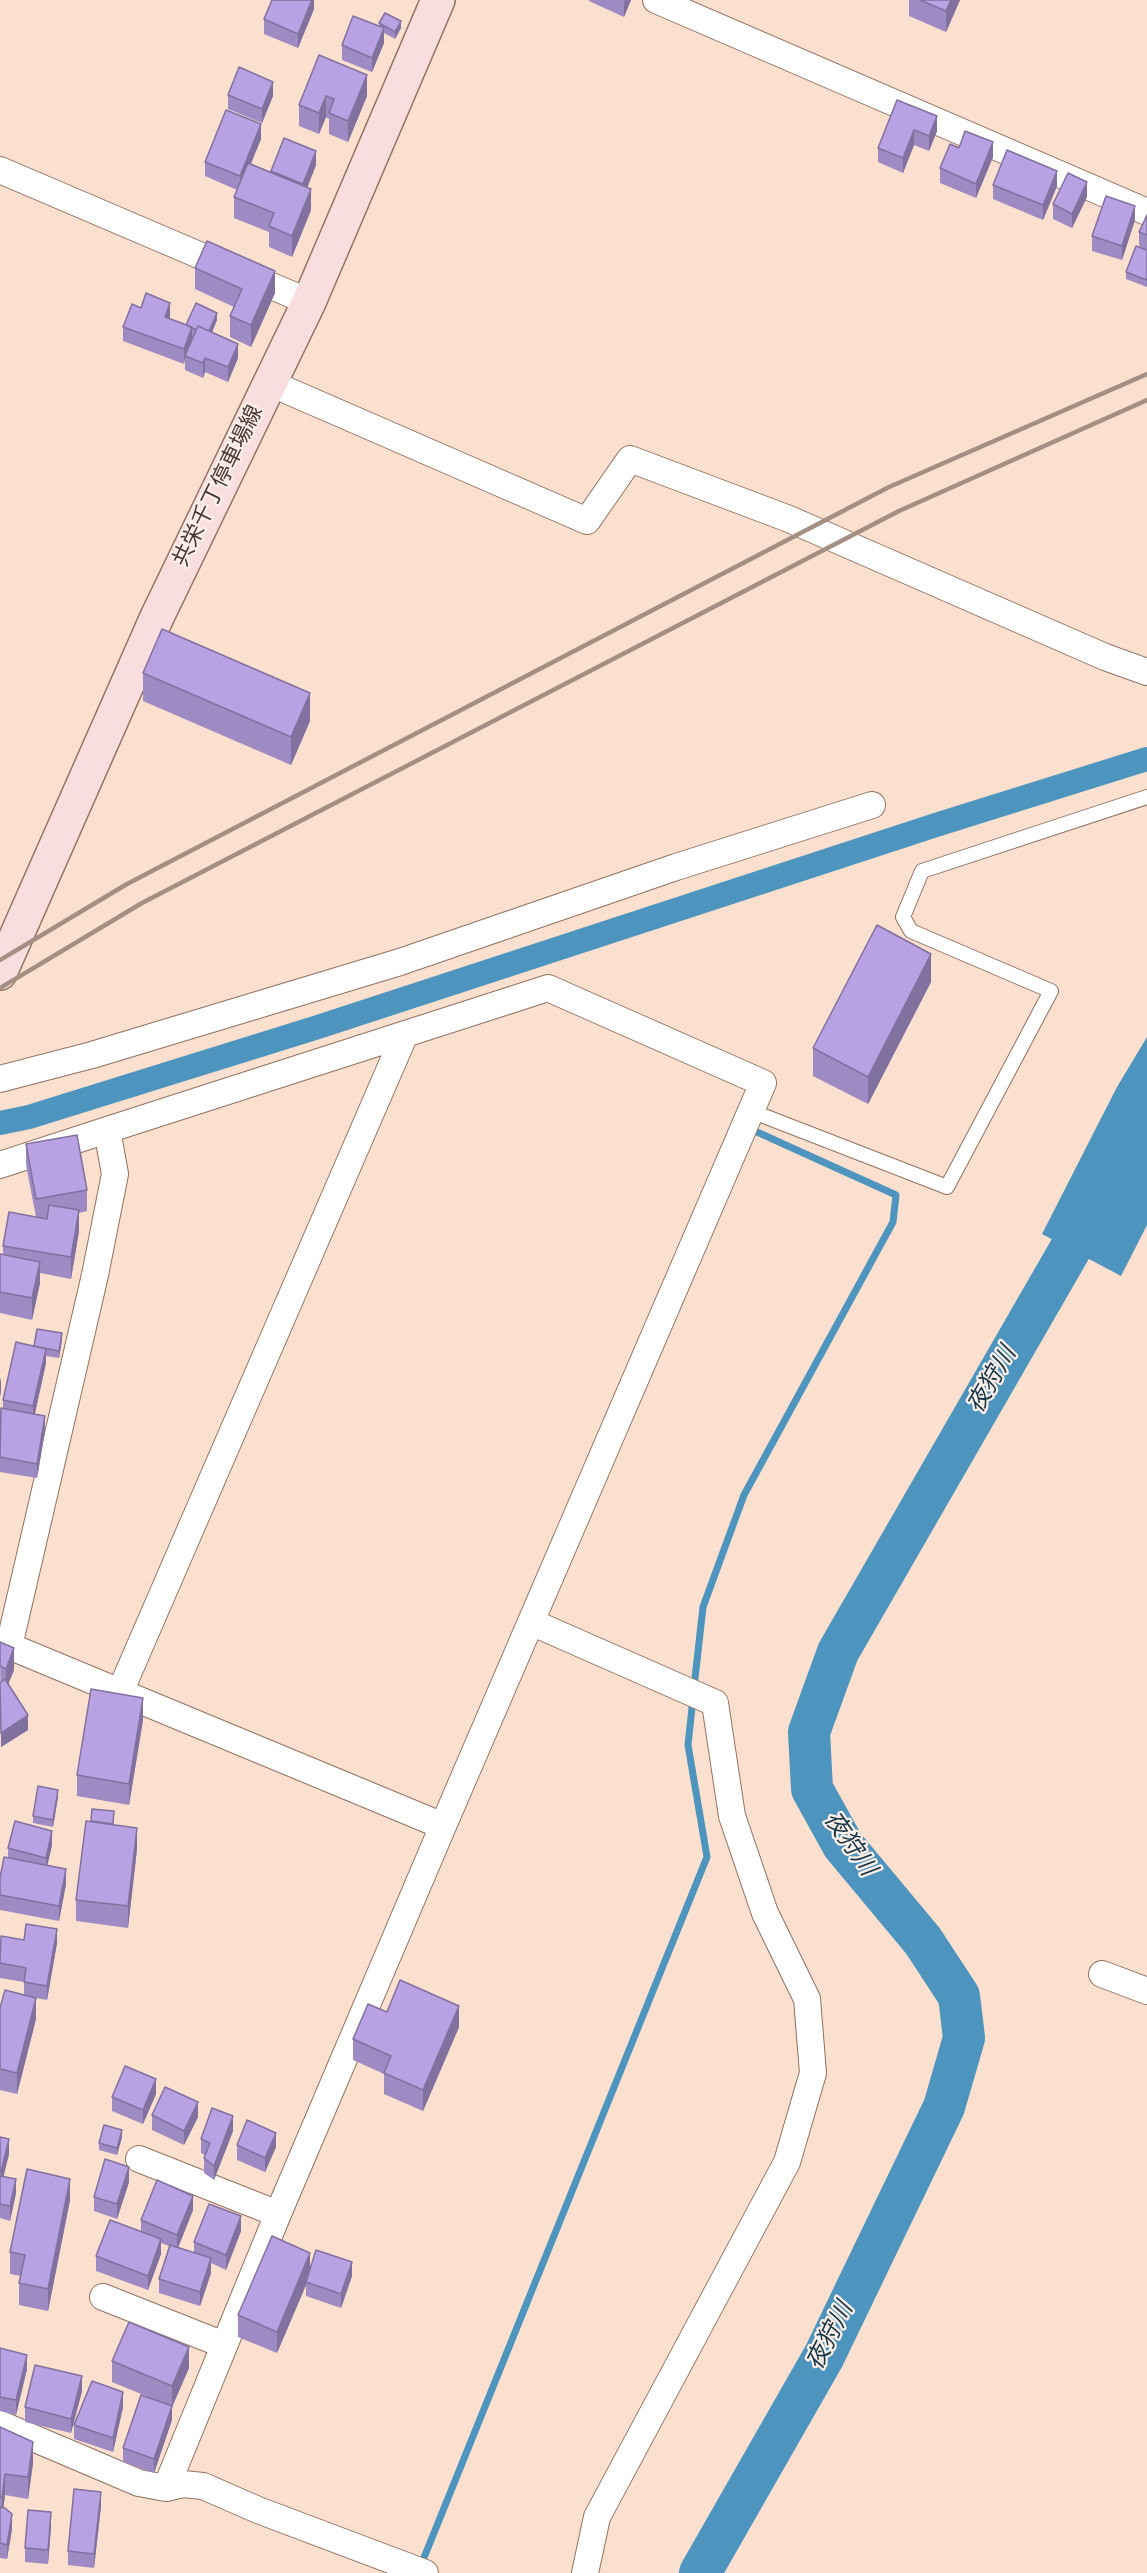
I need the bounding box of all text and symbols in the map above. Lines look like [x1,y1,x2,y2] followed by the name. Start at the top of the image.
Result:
[170,402,270,572] street label: 共栄千丁停車場線
[964,1343,1024,1419] water label: 夜狩川
[816,1807,880,1883] water label: 夜狩川
[803,2298,861,2376] water label: 夜狩川

